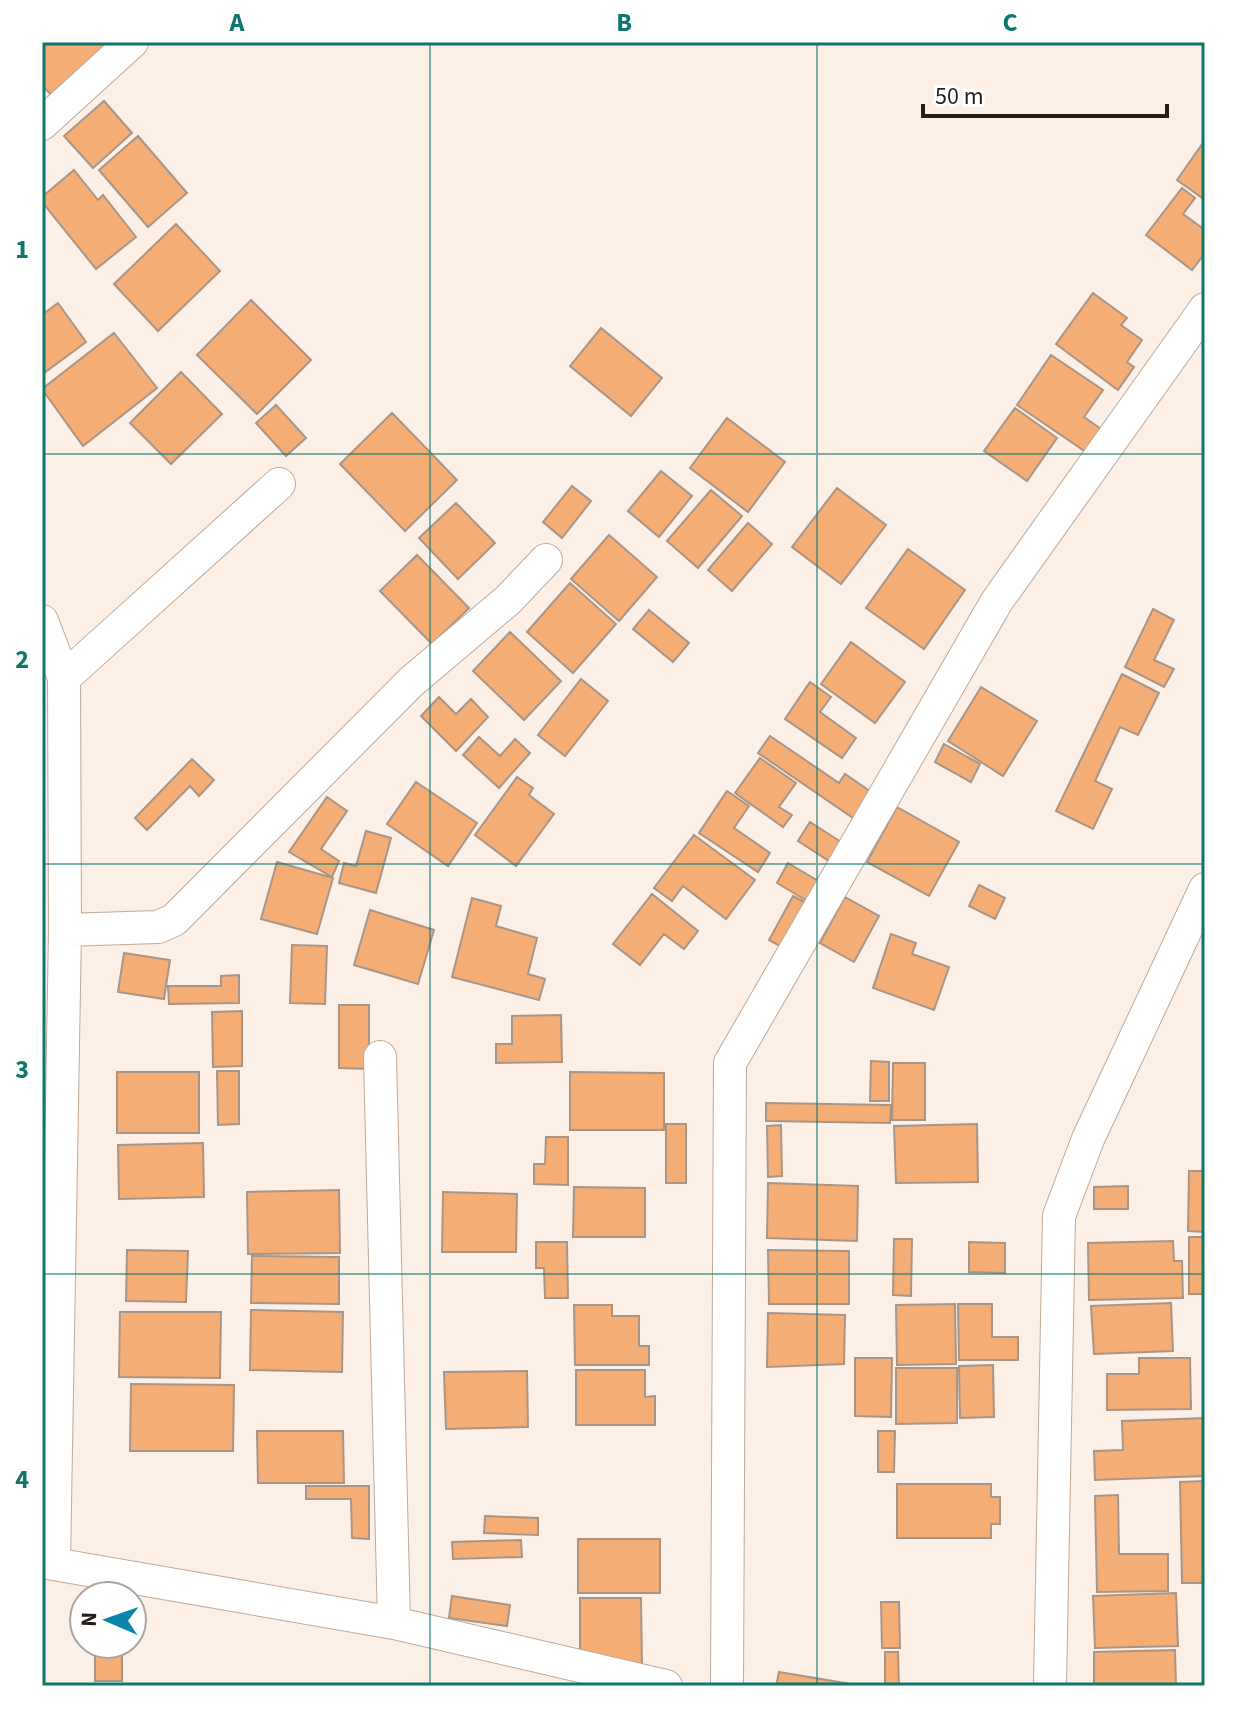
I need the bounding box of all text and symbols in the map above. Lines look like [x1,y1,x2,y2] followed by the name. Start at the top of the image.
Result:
[229,4,246,41] text: A
[616,4,632,41] text: B
[1002,4,1018,41] text: C
[923,68,1167,118] scale bar
[935,79,984,114] text: 50 m
[15,231,29,268] text: 1
[15,641,29,678] text: 2
[15,1051,29,1088] text: 3
[15,1461,29,1498] text: 4
[68,1580,148,1660] north arrow
[73,1611,105,1627] text: N

